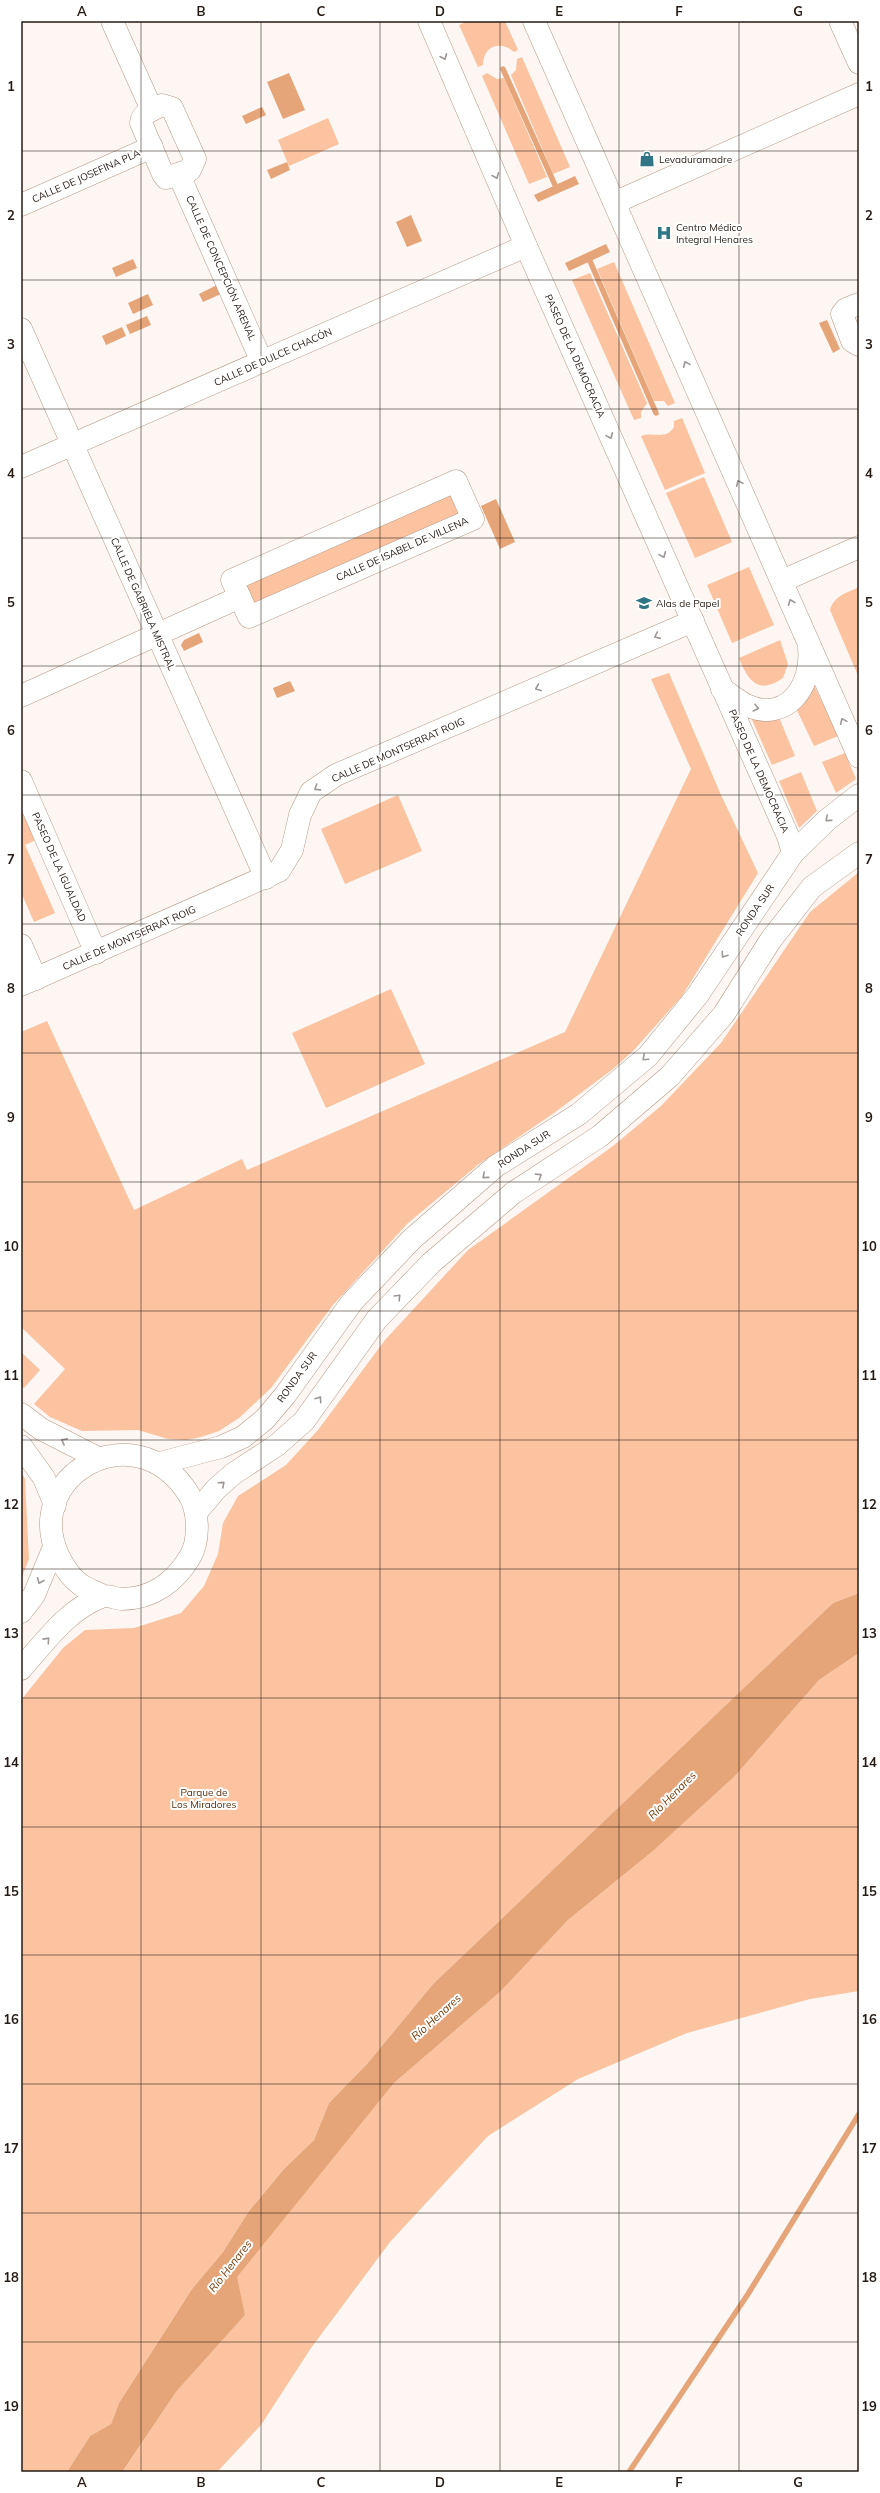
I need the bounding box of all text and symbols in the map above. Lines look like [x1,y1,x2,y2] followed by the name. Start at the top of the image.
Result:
[77,3,87,19] text: A
[197,3,206,19] text: B
[317,3,326,19] text: C
[435,3,445,19] text: D
[555,3,563,19] text: E
[675,3,683,19] text: F
[793,3,803,19] text: G
[439,52,447,60] one-way arrow
[7,78,15,94] text: 1
[865,78,873,94] text: 1
[30,146,143,206] street label: CALLE DE JOSEFINA PLA
[638,150,656,168] shop icon: Levaduramadre
[659,153,732,166] place label: Levaduramadre
[491,173,499,180] one-way arrow
[183,193,259,343] street label: CALLE DE CONCEPCIÓN ARENAL
[7,207,15,223] text: 2
[865,207,873,223] text: 2
[676,221,753,246] place label: Centro Médico Integral Henares
[655,224,673,242] hospital icon: Centro Médico Integral Henares
[542,292,608,420] street label: PASEO DE LA DEMOCRACIA
[212,325,334,389] street label: CALLE DE DULCE CHACÓN
[7,336,15,352] text: 3
[865,336,873,352] text: 3
[683,361,691,368] one-way arrow
[606,432,614,439] one-way arrow
[7,465,15,481] text: 4
[865,465,873,481] text: 4
[735,480,743,487] one-way arrow
[334,514,471,584] street label: CALLE DE ISABEL DE VILLENA
[108,535,179,673] street label: CALLE DE GABRIELA MISTRAL
[658,550,666,558] one-way arrow
[7,594,15,610] text: 5
[635,594,653,612] school or university icon: Alas de Papel
[865,594,873,610] text: 5
[656,597,719,610] place label: Alas de Papel
[788,599,796,606] one-way arrow
[653,631,661,639] one-way arrow
[534,684,541,692] one-way arrow
[753,703,760,711] one-way arrow
[726,707,792,835] street label: PASEO DE LA DEMOCRACIA
[329,715,467,785] street label: CALLE DE MONTSERRAT ROIG
[840,718,848,726] one-way arrow
[7,722,15,738] text: 6
[865,722,873,738] text: 6
[315,783,322,790] one-way arrow
[29,810,89,924] street label: PASEO DE LA IGUALDAD
[826,814,833,821] one-way arrow
[7,851,15,867] text: 7
[865,851,873,867] text: 7
[733,882,777,938] street label: RONDA SUR
[60,903,198,973] street label: CALLE DE MONTSERRAT ROIG
[721,951,729,958] one-way arrow
[7,980,15,996] text: 8
[865,980,873,996] text: 8
[642,1053,650,1061] one-way arrow
[7,1109,15,1125] text: 9
[865,1109,873,1125] text: 9
[495,1127,553,1171] street label: RONDA SUR
[482,1172,489,1179] one-way arrow
[535,1173,542,1181] one-way arrow
[3,1238,19,1254] text: 10
[861,1238,877,1254] text: 10
[394,1294,401,1302] one-way arrow
[274,1349,320,1405] street label: RONDA SUR
[3,1367,19,1383] text: 11
[861,1367,877,1383] text: 11
[314,1397,321,1404] one-way arrow
[60,1438,68,1445] one-way arrow
[217,1481,224,1488] one-way arrow
[3,1496,19,1512] text: 12
[861,1496,877,1512] text: 12
[37,1577,45,1584] one-way arrow
[3,1625,19,1641] text: 13
[861,1625,877,1641] text: 13
[42,1637,50,1645] one-way arrow
[3,1754,19,1770] text: 14
[861,1754,877,1770] text: 14
[645,1768,699,1822] water label: Río Henares
[172,1786,236,1811] park label: Parque de Los Miradores
[3,1883,19,1899] text: 15
[861,1883,877,1899] text: 15
[408,1991,464,2043] water label: Río Henares
[3,2011,19,2027] text: 16
[861,2011,877,2027] text: 16
[3,2140,19,2156] text: 17
[861,2140,877,2156] text: 17
[205,2237,255,2295] water label: Río Henares
[3,2269,19,2285] text: 18
[861,2269,877,2285] text: 18
[3,2398,19,2414] text: 19
[861,2398,877,2414] text: 19
[77,2474,87,2490] text: A
[197,2474,206,2490] text: B
[317,2474,326,2490] text: C
[435,2474,445,2490] text: D
[555,2474,563,2490] text: E
[675,2474,683,2490] text: F
[793,2474,803,2490] text: G

